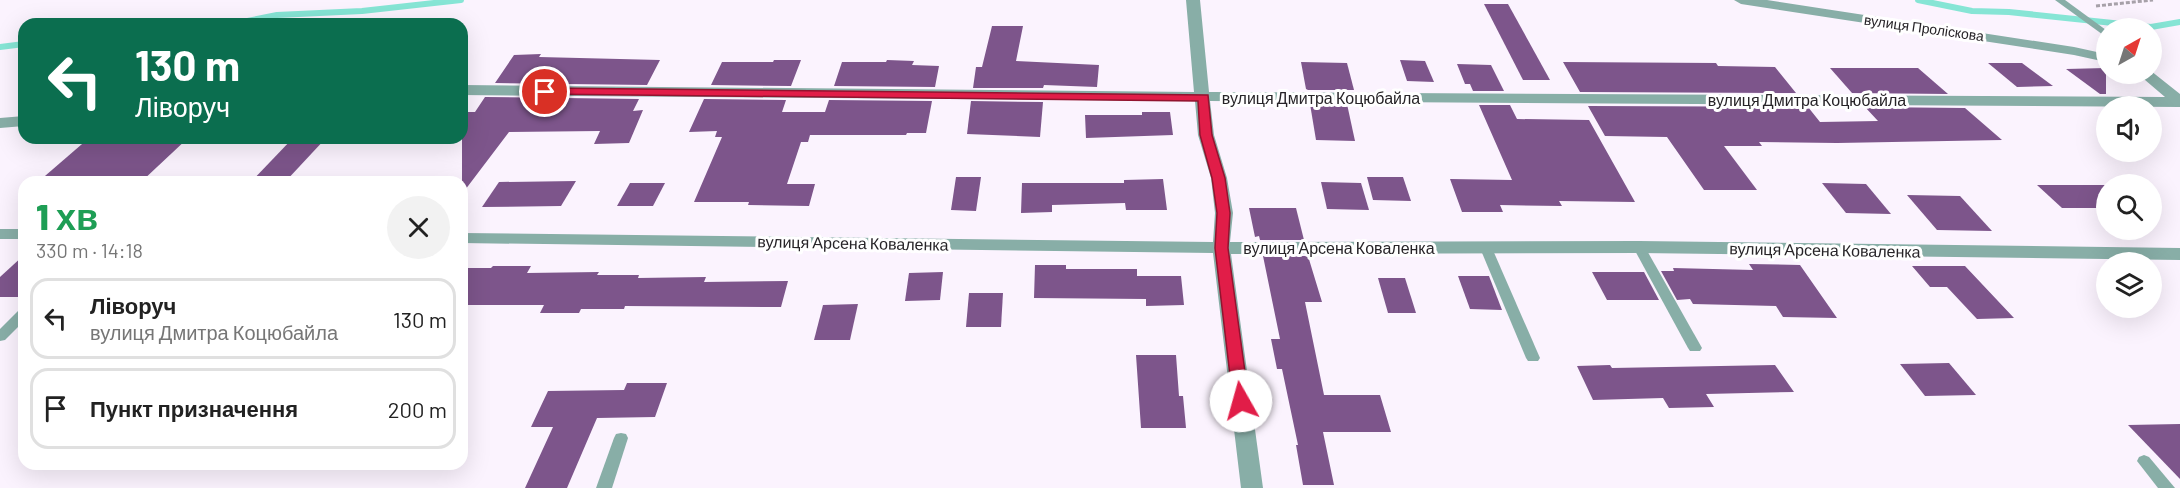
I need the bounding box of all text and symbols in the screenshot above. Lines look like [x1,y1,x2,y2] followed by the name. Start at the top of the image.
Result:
[1863,11,1985,44] street label: вулиця Проліскова
[2096,18,2162,84] north arrow
[2096,18,2162,318] map controls
[135,39,240,89] text: 130 m
[36,42,114,120] icon: left
[519,66,570,117] pin
[528,75,561,108] icon: arrive
[1222,88,1420,107] street label: вулиця Дмитра Коцюбайла
[135,90,230,122] text: Ліворуч
[1708,90,1906,109] street label: вулиця Дмитра Коцюбайла
[2096,96,2162,162] button: sound
[2096,174,2162,240] button: search
[36,194,98,237] text: 1 хв
[387,196,450,259] button: close
[757,231,949,254] street label: вулиця Арсена Коваленка
[36,238,143,262] text: 330 m · 14:18
[1243,238,1435,257] street label: вулиця Арсена Коваленка
[1729,238,1921,261] street label: вулиця Арсена Коваленка
[2096,252,2162,318] button: layers
[90,292,176,318] text: Ліворуч
[39,302,72,335] icon: left
[393,306,447,332] text: 130 m
[90,320,338,344] text: вулиця Дмитра Коцюбайла
[1209,369,1273,433] position arrow
[39,392,72,425] icon: arrive
[90,395,298,421] text: Пункт призначення
[388,396,447,422] text: 200 m

